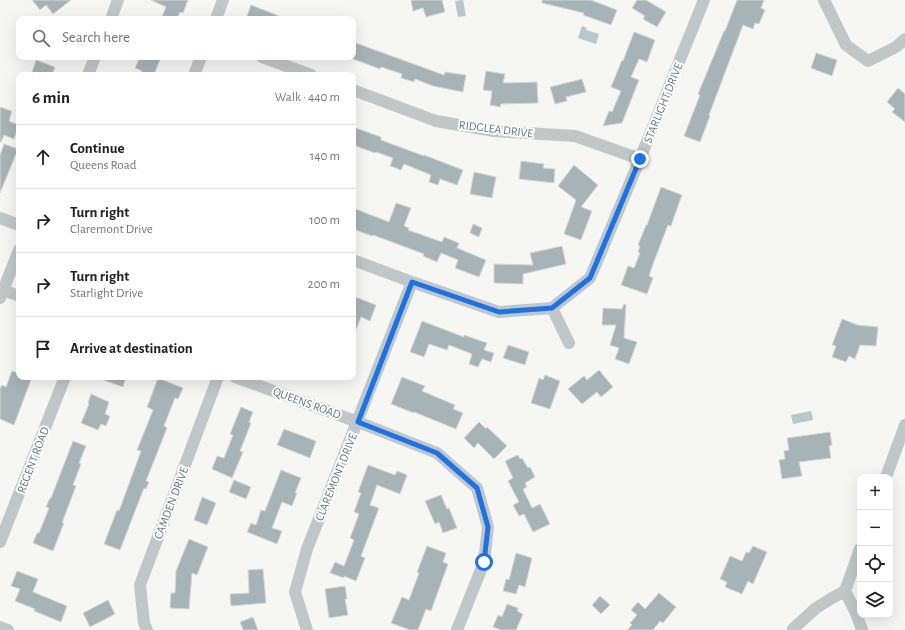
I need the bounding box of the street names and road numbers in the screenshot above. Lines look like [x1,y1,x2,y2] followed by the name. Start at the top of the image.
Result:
[641,61,685,145] street label: STARLIGHT DRIVE
[458,119,534,140] street label: RIDGLEA DRIVE
[271,385,343,422] street label: QUEENS ROAD
[15,425,51,495] street label: REGENT ROAD
[313,431,359,523] street label: CLAREMONT DRIVE
[152,465,190,541] street label: CAMDEN DRIVE

